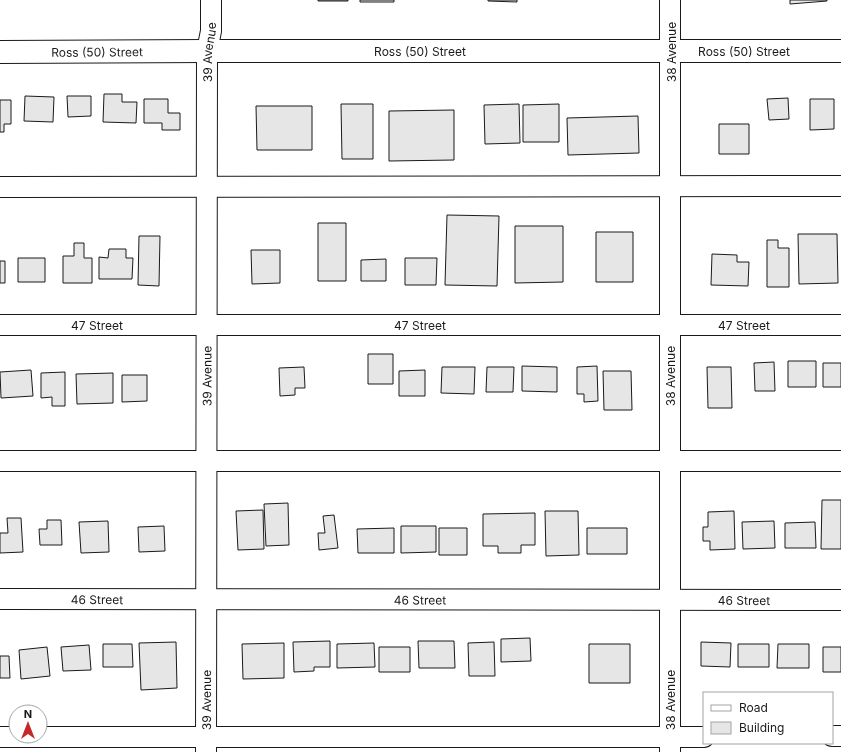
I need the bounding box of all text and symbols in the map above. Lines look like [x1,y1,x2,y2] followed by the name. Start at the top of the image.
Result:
[199,22,219,82] street label: 39 Avenue
[664,22,679,82] street label: 38 Avenue
[51,44,143,59] street label: Ross (50) Street
[374,44,466,59] street label: Ross (50) Street
[698,44,790,59] street label: Ross (50) Street
[71,318,123,333] street label: 47 Street
[394,318,446,333] street label: 47 Street
[718,318,770,333] street label: 47 Street
[199,346,214,406] street label: 39 Avenue
[663,346,678,406] street label: 38 Avenue
[71,592,123,607] street label: 46 Street
[394,592,446,607] street label: 46 Street
[718,592,770,607] street label: 46 Street
[199,670,214,730] street label: 39 Avenue
[663,670,678,730] street label: 38 Avenue
[703,692,833,744] legend
[739,700,768,715] text: Road
[8,704,48,744] north arrow
[24,707,32,721] text: N
[739,720,784,735] text: Building

